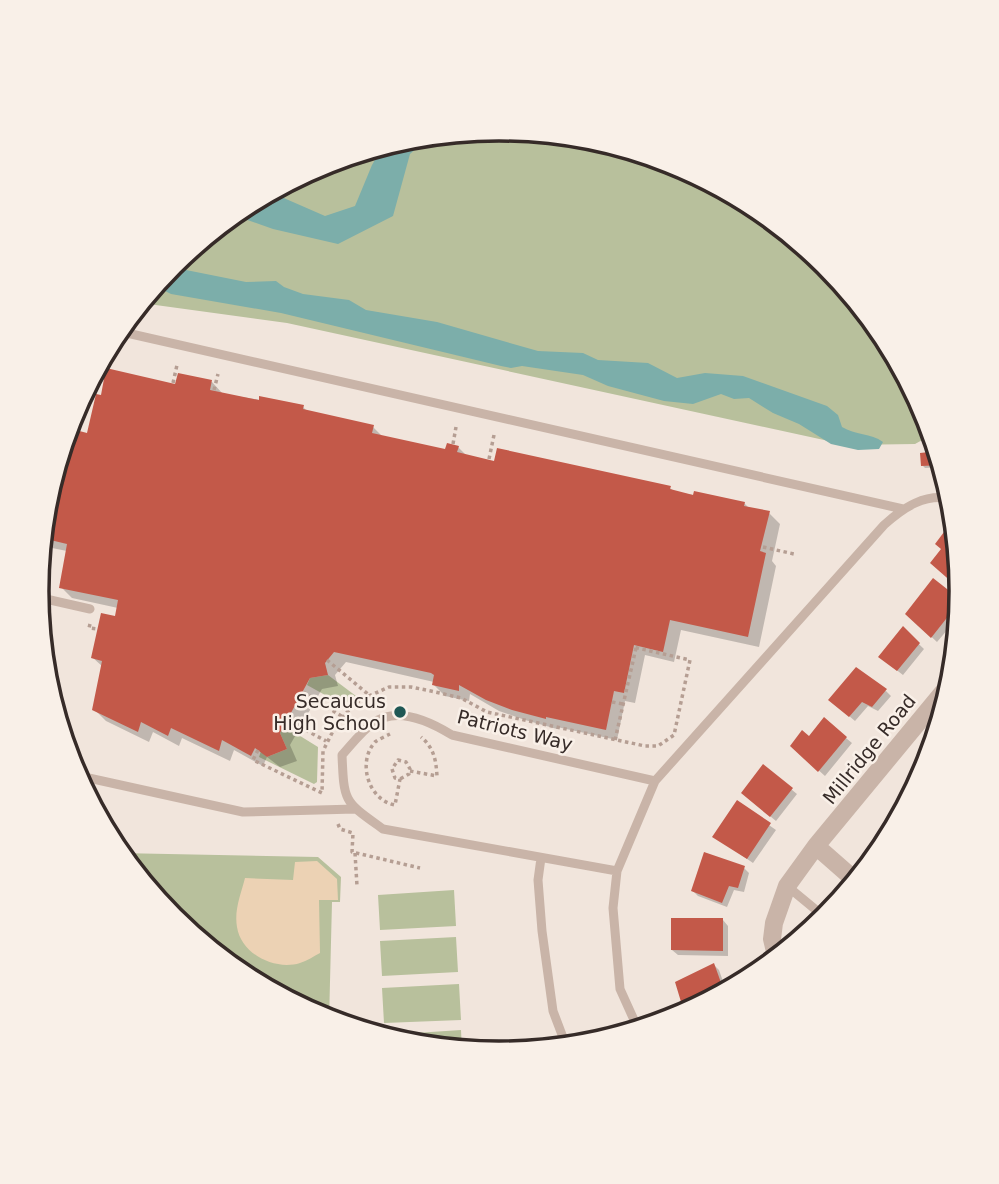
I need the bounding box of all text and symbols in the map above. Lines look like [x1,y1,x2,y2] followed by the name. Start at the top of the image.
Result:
[273,690,386,734] place label: Secaucus High School
[818,690,920,808] street label: Millridge Road
[392,704,408,720] marker: Secaucus High School
[455,705,575,755] street label: Patriots Way

